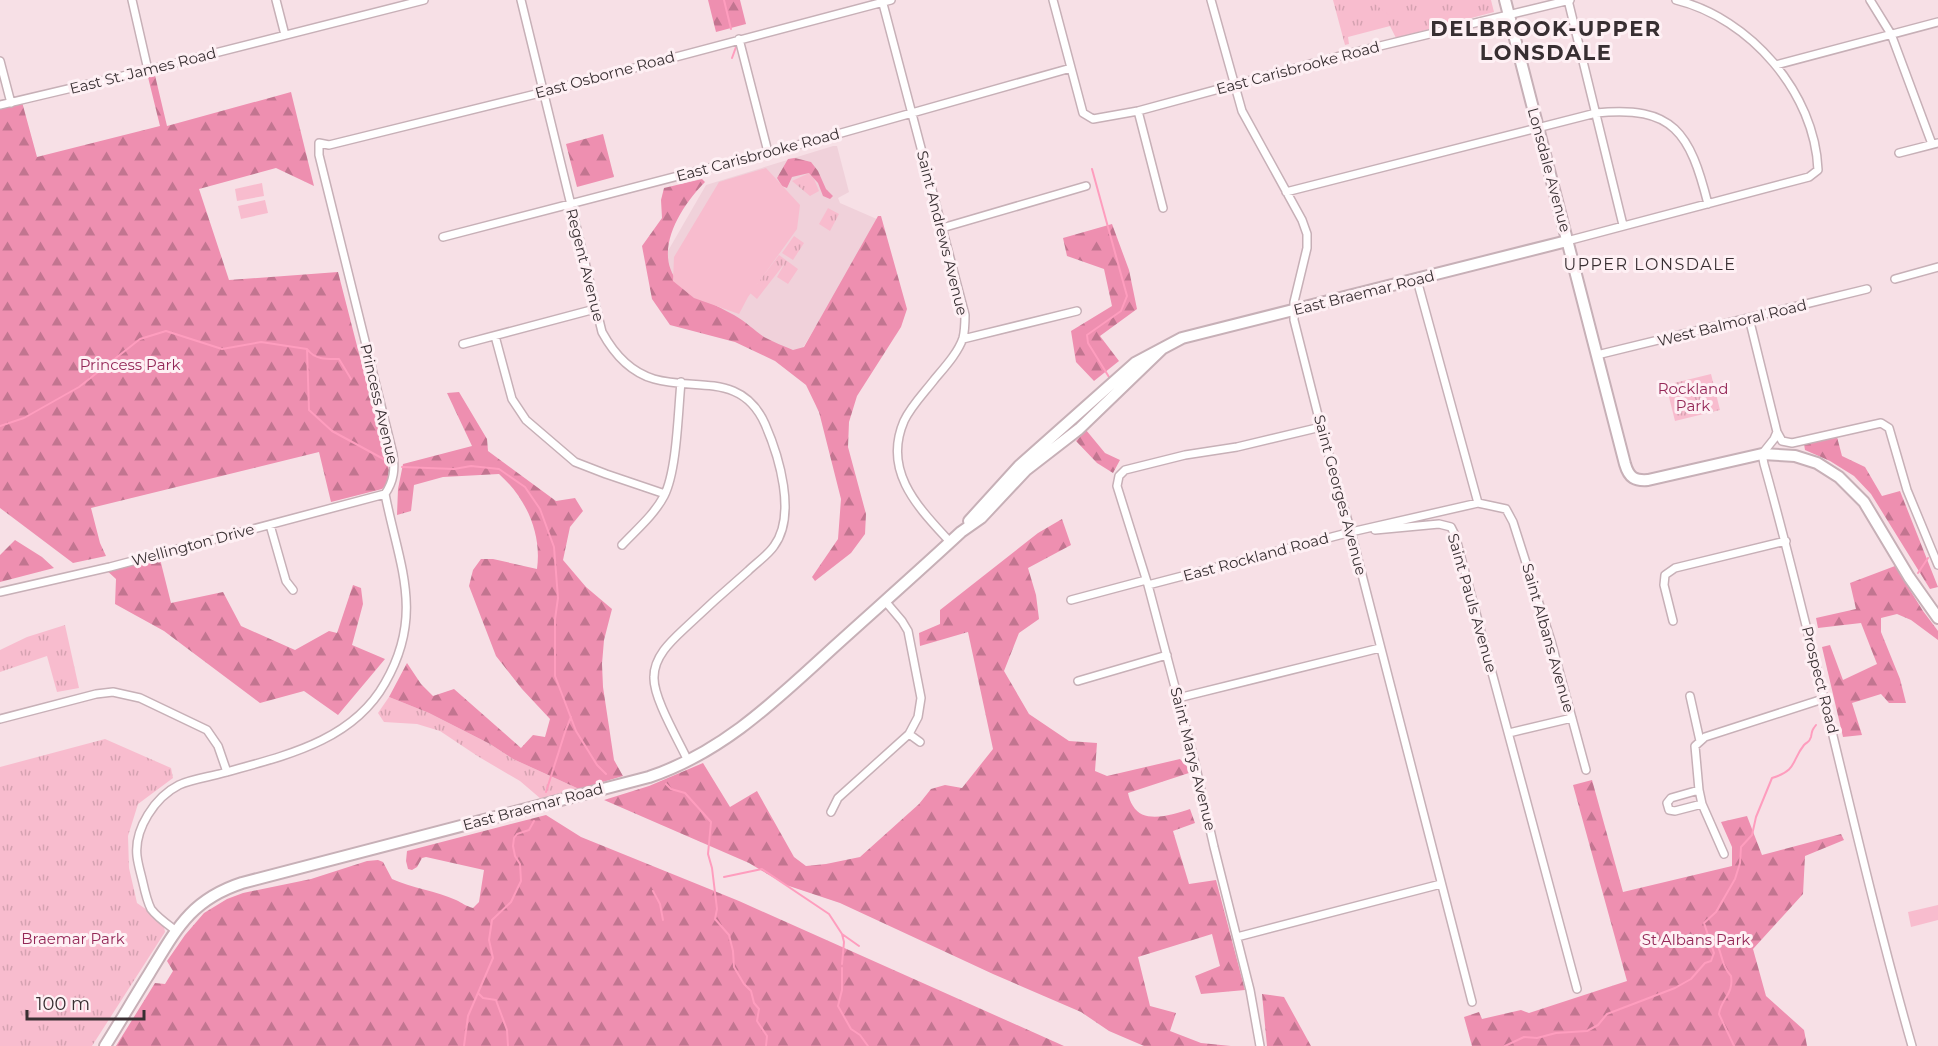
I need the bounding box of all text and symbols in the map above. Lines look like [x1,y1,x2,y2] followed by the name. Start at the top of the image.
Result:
[1430,16,1662,65] district label: DELBROOK-UPPER LONSDALE
[1214,37,1382,98] street label: East Carisbrooke Road
[68,43,218,98] street label: East St. James Road
[533,47,677,102] street label: East Osborne Road
[1524,105,1575,234] street label: Lonsdale Avenue
[674,124,842,185] street label: East Carisbrooke Road
[913,149,972,317] street label: Saint Andrews Avenue
[562,206,609,323] street label: Regent Avenue
[1564,255,1736,274] district label: UPPER LONSDALE
[1291,266,1436,319] street label: East Braemar Road
[1655,295,1809,350] street label: West Balmoral Road
[356,342,403,466] street label: Princess Avenue
[80,355,180,374] park label: Princess Park
[1658,379,1728,415] park label: Rockland Park
[1310,413,1371,577] street label: Saint Georges Avenue
[130,519,256,570] street label: Wellington Drive
[1181,528,1331,585] street label: East Rockland Road
[1444,531,1501,675] street label: Saint Pauls Avenue
[1518,561,1579,715] street label: Saint Albans Avenue
[1798,624,1843,736] street label: Prospect Road
[1166,685,1221,833] street label: Saint Marys Avenue
[461,779,605,834] street label: East Braemar Road
[21,929,125,948] park label: Braemar Park
[1642,930,1750,949] park label: St Albans Park
[27,983,144,1021] scale bar
[36,993,90,1015] text: 100 m

